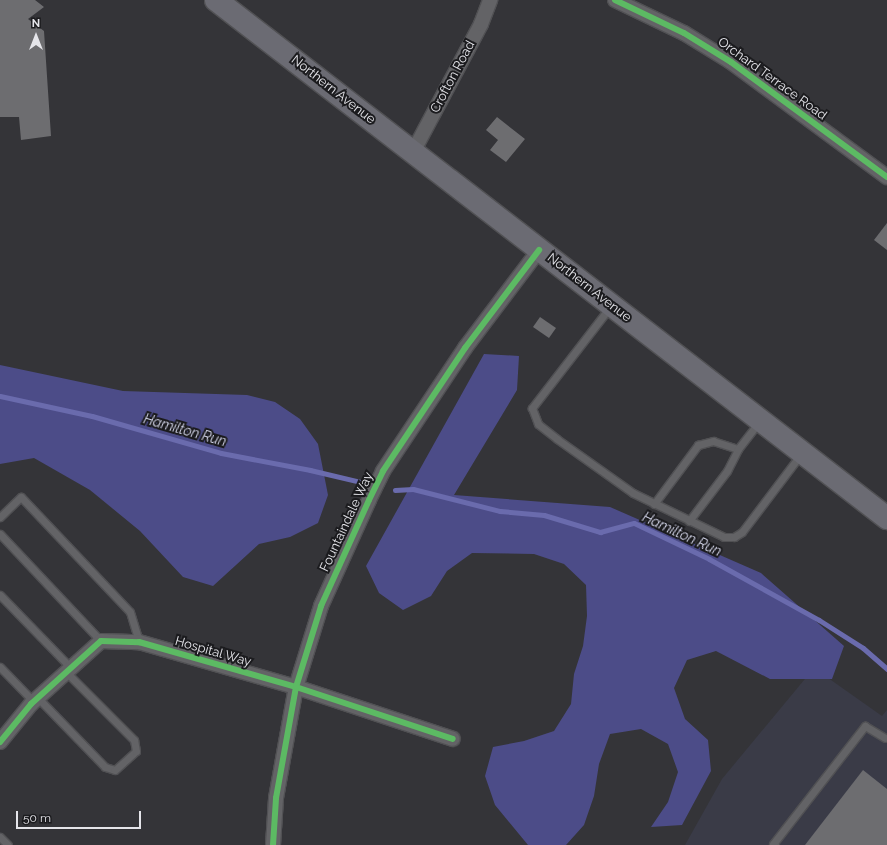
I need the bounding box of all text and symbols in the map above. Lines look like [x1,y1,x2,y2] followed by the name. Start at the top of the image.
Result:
[16,16,56,56] north arrow
[32,17,40,30] text: N
[714,34,830,124] street label: Orchard Terrace Road
[428,38,478,116] street label: Crofton Road
[288,52,378,128] street label: Northern Avenue
[544,250,634,326] street label: Northern Avenue
[142,410,228,450] water label: Hamilton Run
[317,470,377,574] street label: Fountaindale Way
[640,508,724,560] water label: Hamilton Run
[173,634,253,670] street label: Hospital Way
[18,803,143,829] scale bar
[23,811,51,825] text: 50 m

